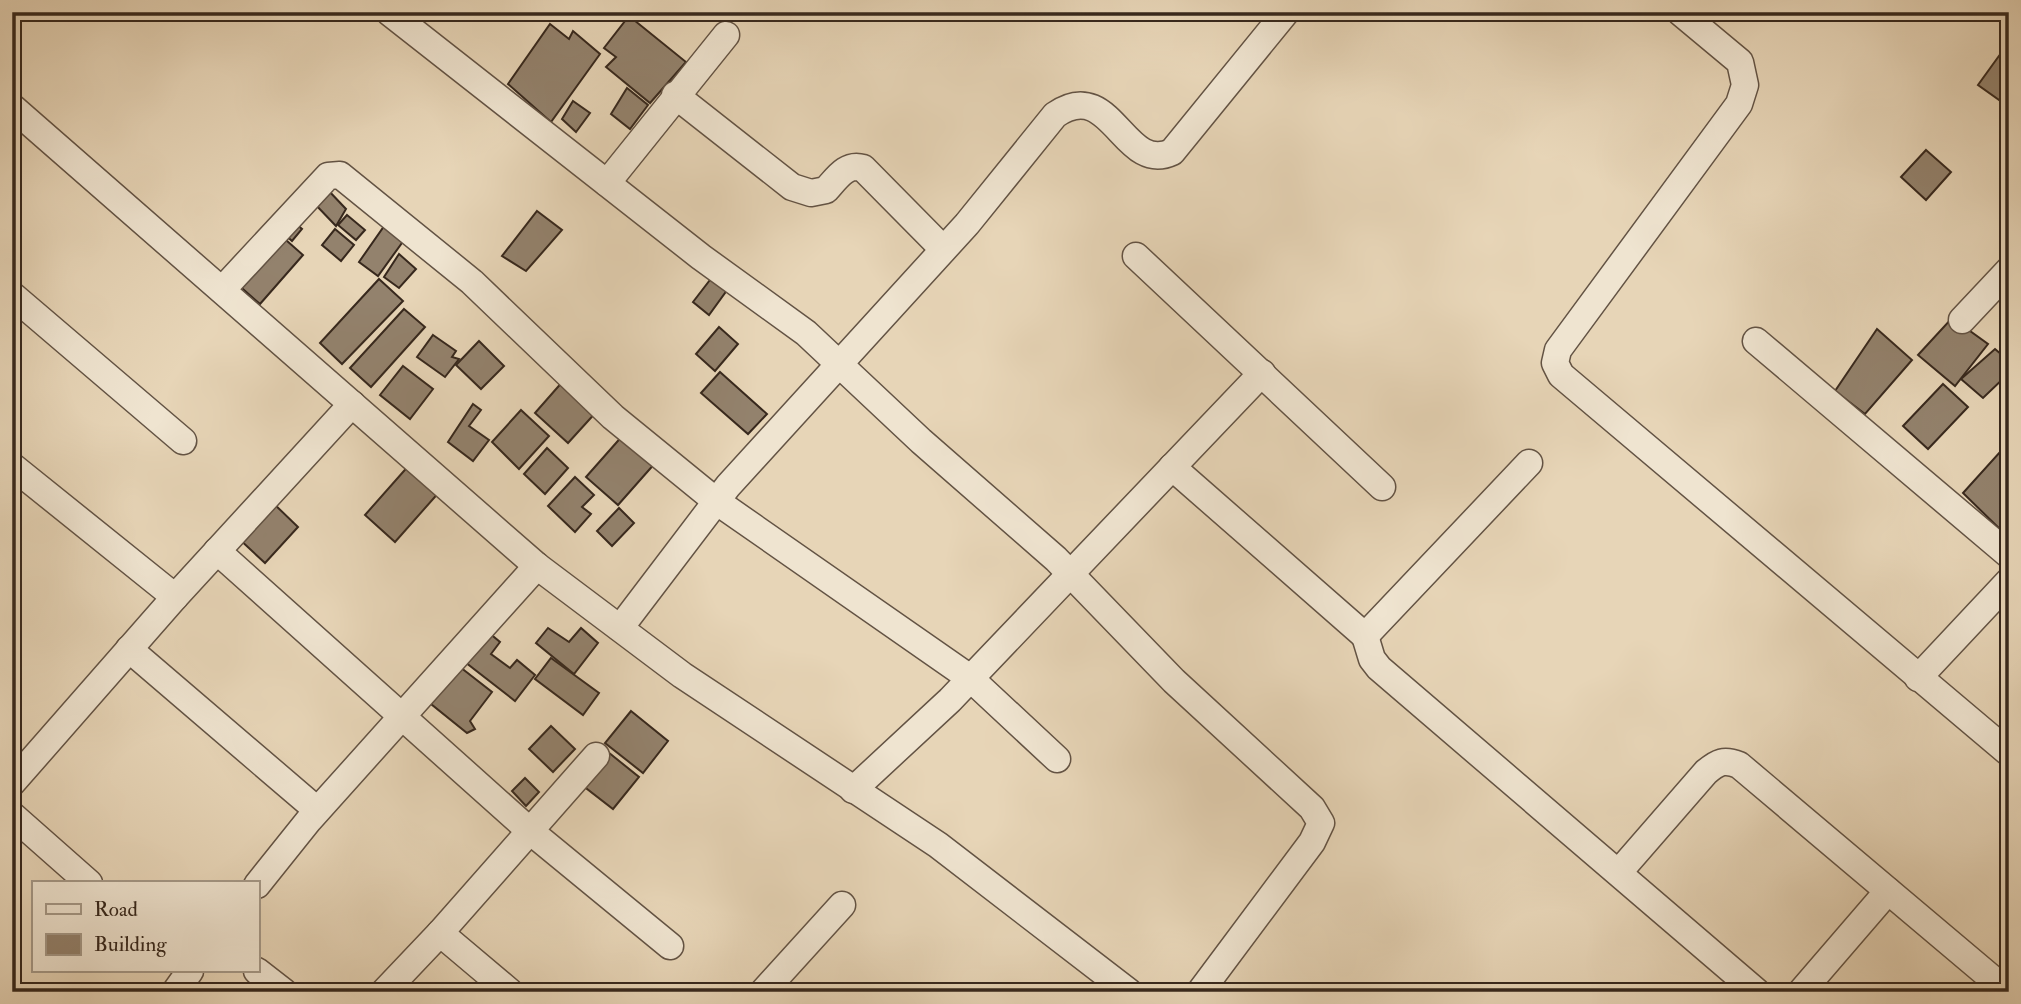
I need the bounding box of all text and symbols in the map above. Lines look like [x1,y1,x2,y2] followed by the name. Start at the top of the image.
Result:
[32,881,259,972] legend
[94,896,139,923] text: Road
[94,931,167,958] text: Building

